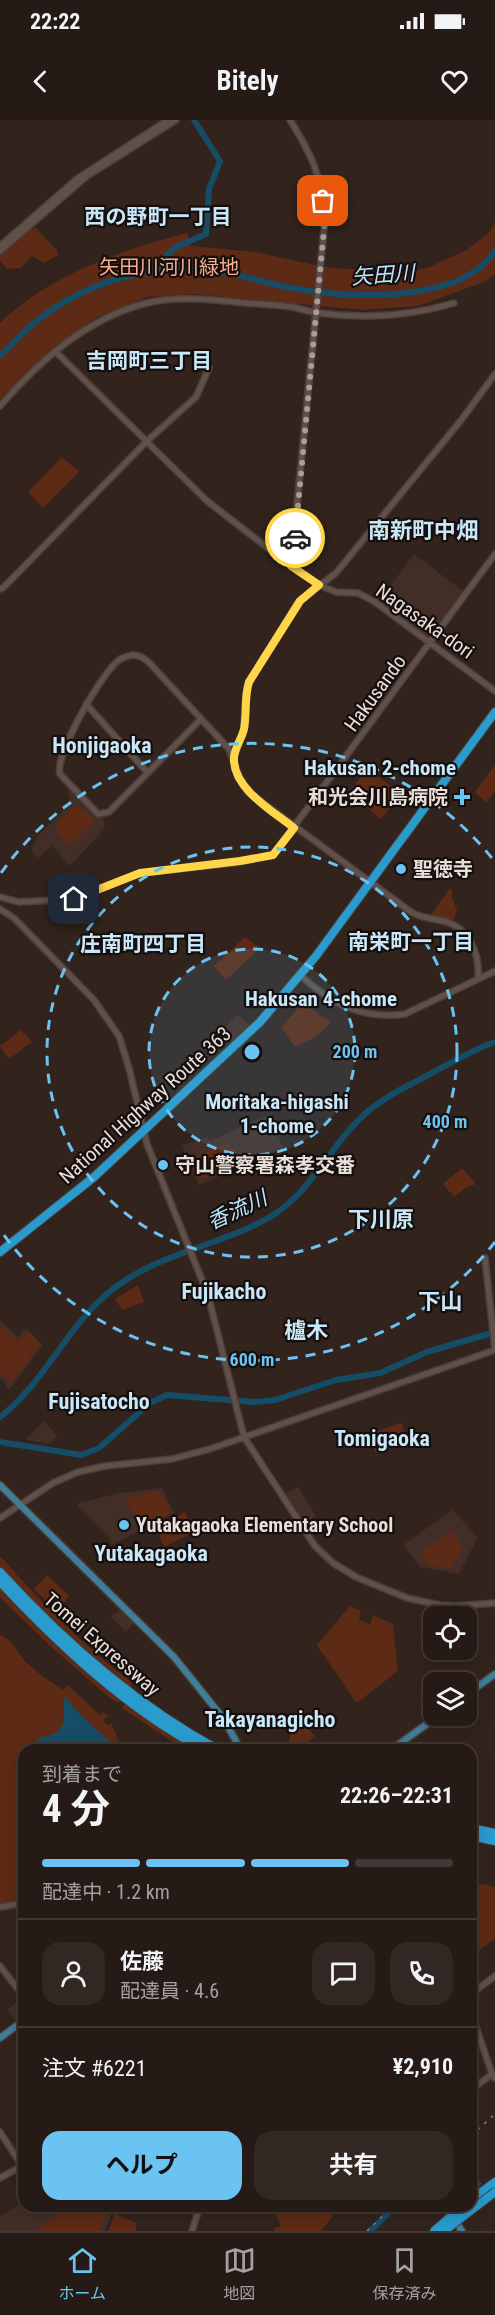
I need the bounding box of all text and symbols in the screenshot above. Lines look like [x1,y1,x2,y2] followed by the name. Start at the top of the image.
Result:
[30,9,81,34] text: 22:22
[24,65,57,98] icon: back
[217,65,278,97] text: Bitely
[438,65,471,98] icon: heart
[297,175,348,226] pin
[306,184,339,217] icon: bag
[85,205,232,229] district label: 西の野町一丁目
[99,255,239,279] park label: 矢田川河川緑地
[351,261,417,289] water label: 矢田川
[86,349,212,373] district label: 吉岡町三丁目
[265,508,325,568] courier
[368,518,478,543] district label: 南新町中畑
[279,522,312,555] icon: car
[371,578,479,664] street label: Nagasaka-dori
[339,650,411,736] street label: Hakusando
[52,733,152,758] district label: Honjigaoka
[304,756,456,780] district label: Hakusan 2-chome
[308,785,448,809] place label: 和光会川島病院
[453,788,471,806] marker: 和光会川島病院
[413,857,473,881] place label: 聖徳寺
[394,862,408,876] marker: 聖徳寺
[48,873,99,924] pin
[57,882,90,915] icon: home
[348,930,474,954] district label: 南栄町一丁目
[80,932,206,956] district label: 庄南町四丁目
[245,987,397,1011] district label: Hakusan 4-chome
[54,1022,236,1188] street label: National Highway Route 363
[333,1041,377,1062] text: 200 m
[242,1042,262,1062] centre of rings
[205,1090,349,1138] district label: Moritaka-higashi 1-chome
[423,1111,467,1132] text: 400 m
[175,1153,355,1177] place label: 守山警察署森孝交番
[156,1158,170,1172] marker: 守山警察署森孝交番
[203,1185,272,1234] water label: 香流川
[348,1207,414,1232] district label: 下川原
[182,1279,266,1304] district label: Fujikacho
[418,1289,462,1314] district label: 下山
[284,1318,328,1343] district label: 櫨木
[230,1349,274,1370] text: 600 m
[48,1389,150,1414] district label: Fujisatocho
[334,1426,430,1451] district label: Tomigaoka
[136,1513,393,1537] place label: Yutakagaoka Elementary School
[117,1518,131,1532] marker: Yutakagaoka Elementary School
[94,1541,208,1566] district label: Yutakagaoka
[39,1587,165,1701] street label: Tomei Expressway
[423,1606,477,1726] map controls
[423,1606,477,1660] button: locate
[423,1672,477,1726] button: layers
[205,1707,336,1732] district label: Takayanagicho
[42,1762,122,1786] text: 到着まで
[340,1783,453,1808] text: 22:26–22:31
[42,1786,110,1832] text: 4 分
[42,1880,170,1904] text: 配達中 · 1.2 km
[42,1942,105,2005] button: person
[312,1942,375,2005] button: chat
[390,1942,453,2005] button: phone
[120,1949,164,1974] text: 佐藤
[120,1979,219,2003] text: 配達員 · 4.6
[393,2054,453,2079] text: ¥2,910
[42,2056,147,2081] text: 注文 #6221
[42,2131,242,2200] button: ヘルプ
[254,2131,453,2200] button: 共有
[58,2244,106,2304] tab: ホーム
[223,2244,256,2304] tab: 地図
[373,2244,437,2304] tab: 保存済み

